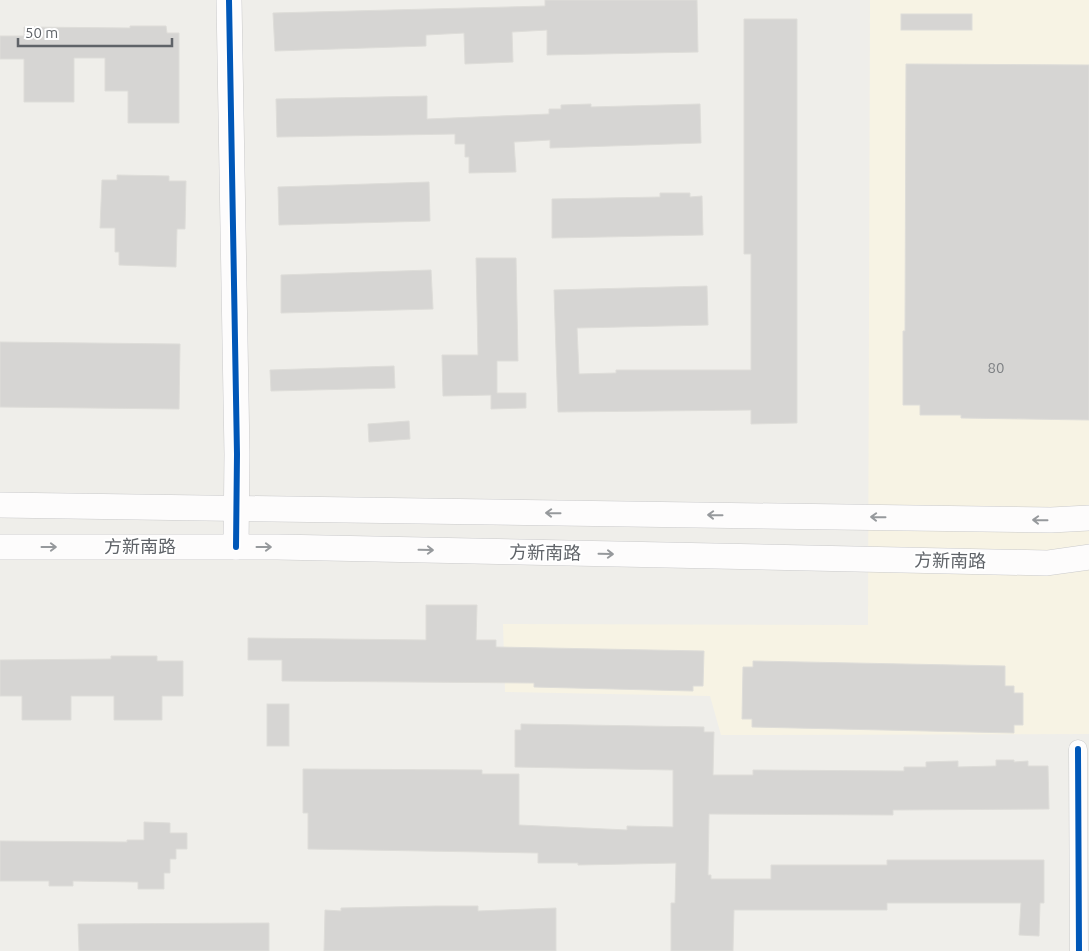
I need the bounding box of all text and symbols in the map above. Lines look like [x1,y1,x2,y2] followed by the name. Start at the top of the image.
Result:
[18,15,171,47] scale bar
[25,24,58,41] text: 50 m
[988,359,1004,376] house number: 80
[545,508,562,518] one-way arrow
[708,510,724,520] one-way arrow
[870,513,886,522] one-way arrow
[1033,515,1049,525] one-way arrow
[104,536,176,556] street label: 方新南路
[509,541,581,563] street label: 方新南路
[40,542,56,552] one-way arrow
[255,542,271,552] one-way arrow
[418,545,434,555] one-way arrow
[598,549,614,559] one-way arrow
[914,549,986,571] street label: 方新南路

